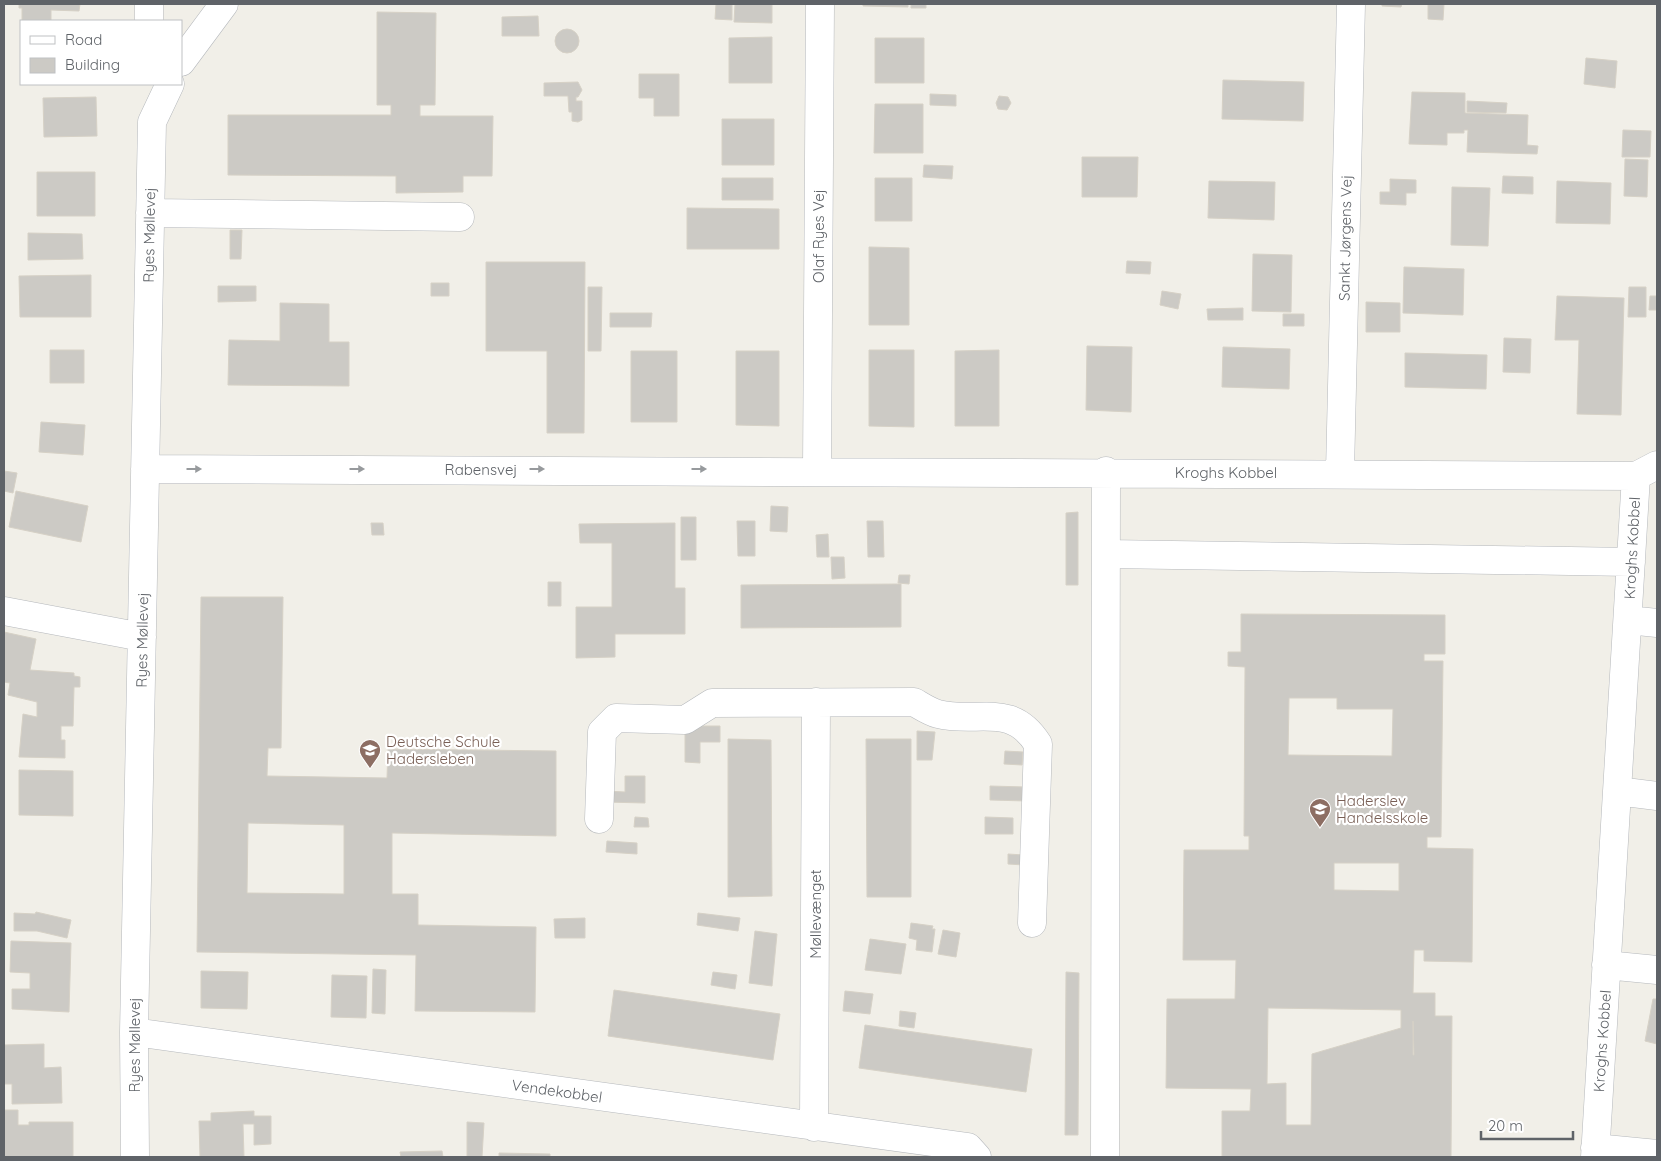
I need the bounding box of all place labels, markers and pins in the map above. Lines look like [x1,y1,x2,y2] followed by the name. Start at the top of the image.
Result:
[386,732,500,768] place label: Deutsche Schule Hadersleben
[358,738,382,769] school or university icon: Deutsche Schule Hadersleben
[1336,791,1428,827] place label: Haderslev Handelsskole
[1308,797,1332,828] school or university icon: Haderslev Handelsskole

